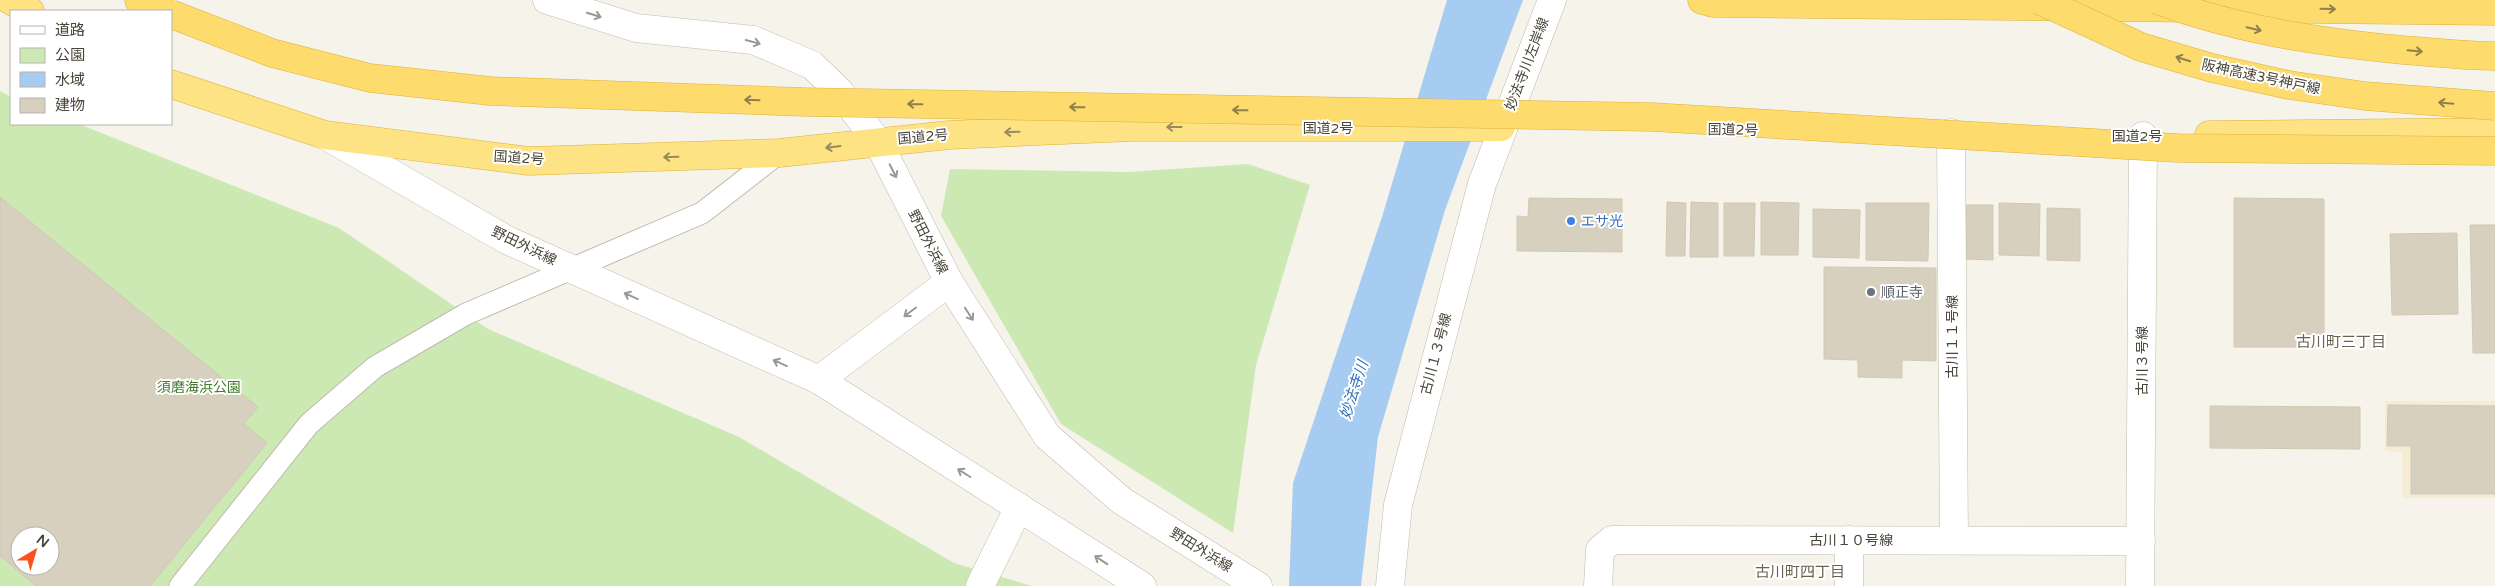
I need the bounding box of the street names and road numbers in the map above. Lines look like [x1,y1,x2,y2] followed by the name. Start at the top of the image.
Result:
[1502,15,1552,113] street label: 妙法寺川左岸線
[2200,56,2322,98] street label: 阪神高速3号神戸線
[1303,120,1353,137] street label: 国道2号
[1707,121,1759,139] street label: 国道2号
[897,126,949,148] street label: 国道2号
[2112,128,2162,145] street label: 国道2号
[493,148,545,168] street label: 国道2号
[905,207,951,277] street label: 野田外浜線
[489,223,559,269] street label: 野田外浜線
[1944,295,1961,379] street label: 古川１１号線
[1417,311,1455,397] street label: 古川１３号線
[2134,326,2151,396] street label: 古川３号線
[1167,524,1235,576] street label: 野田外浜線
[1809,532,1893,549] street label: 古川１０号線

